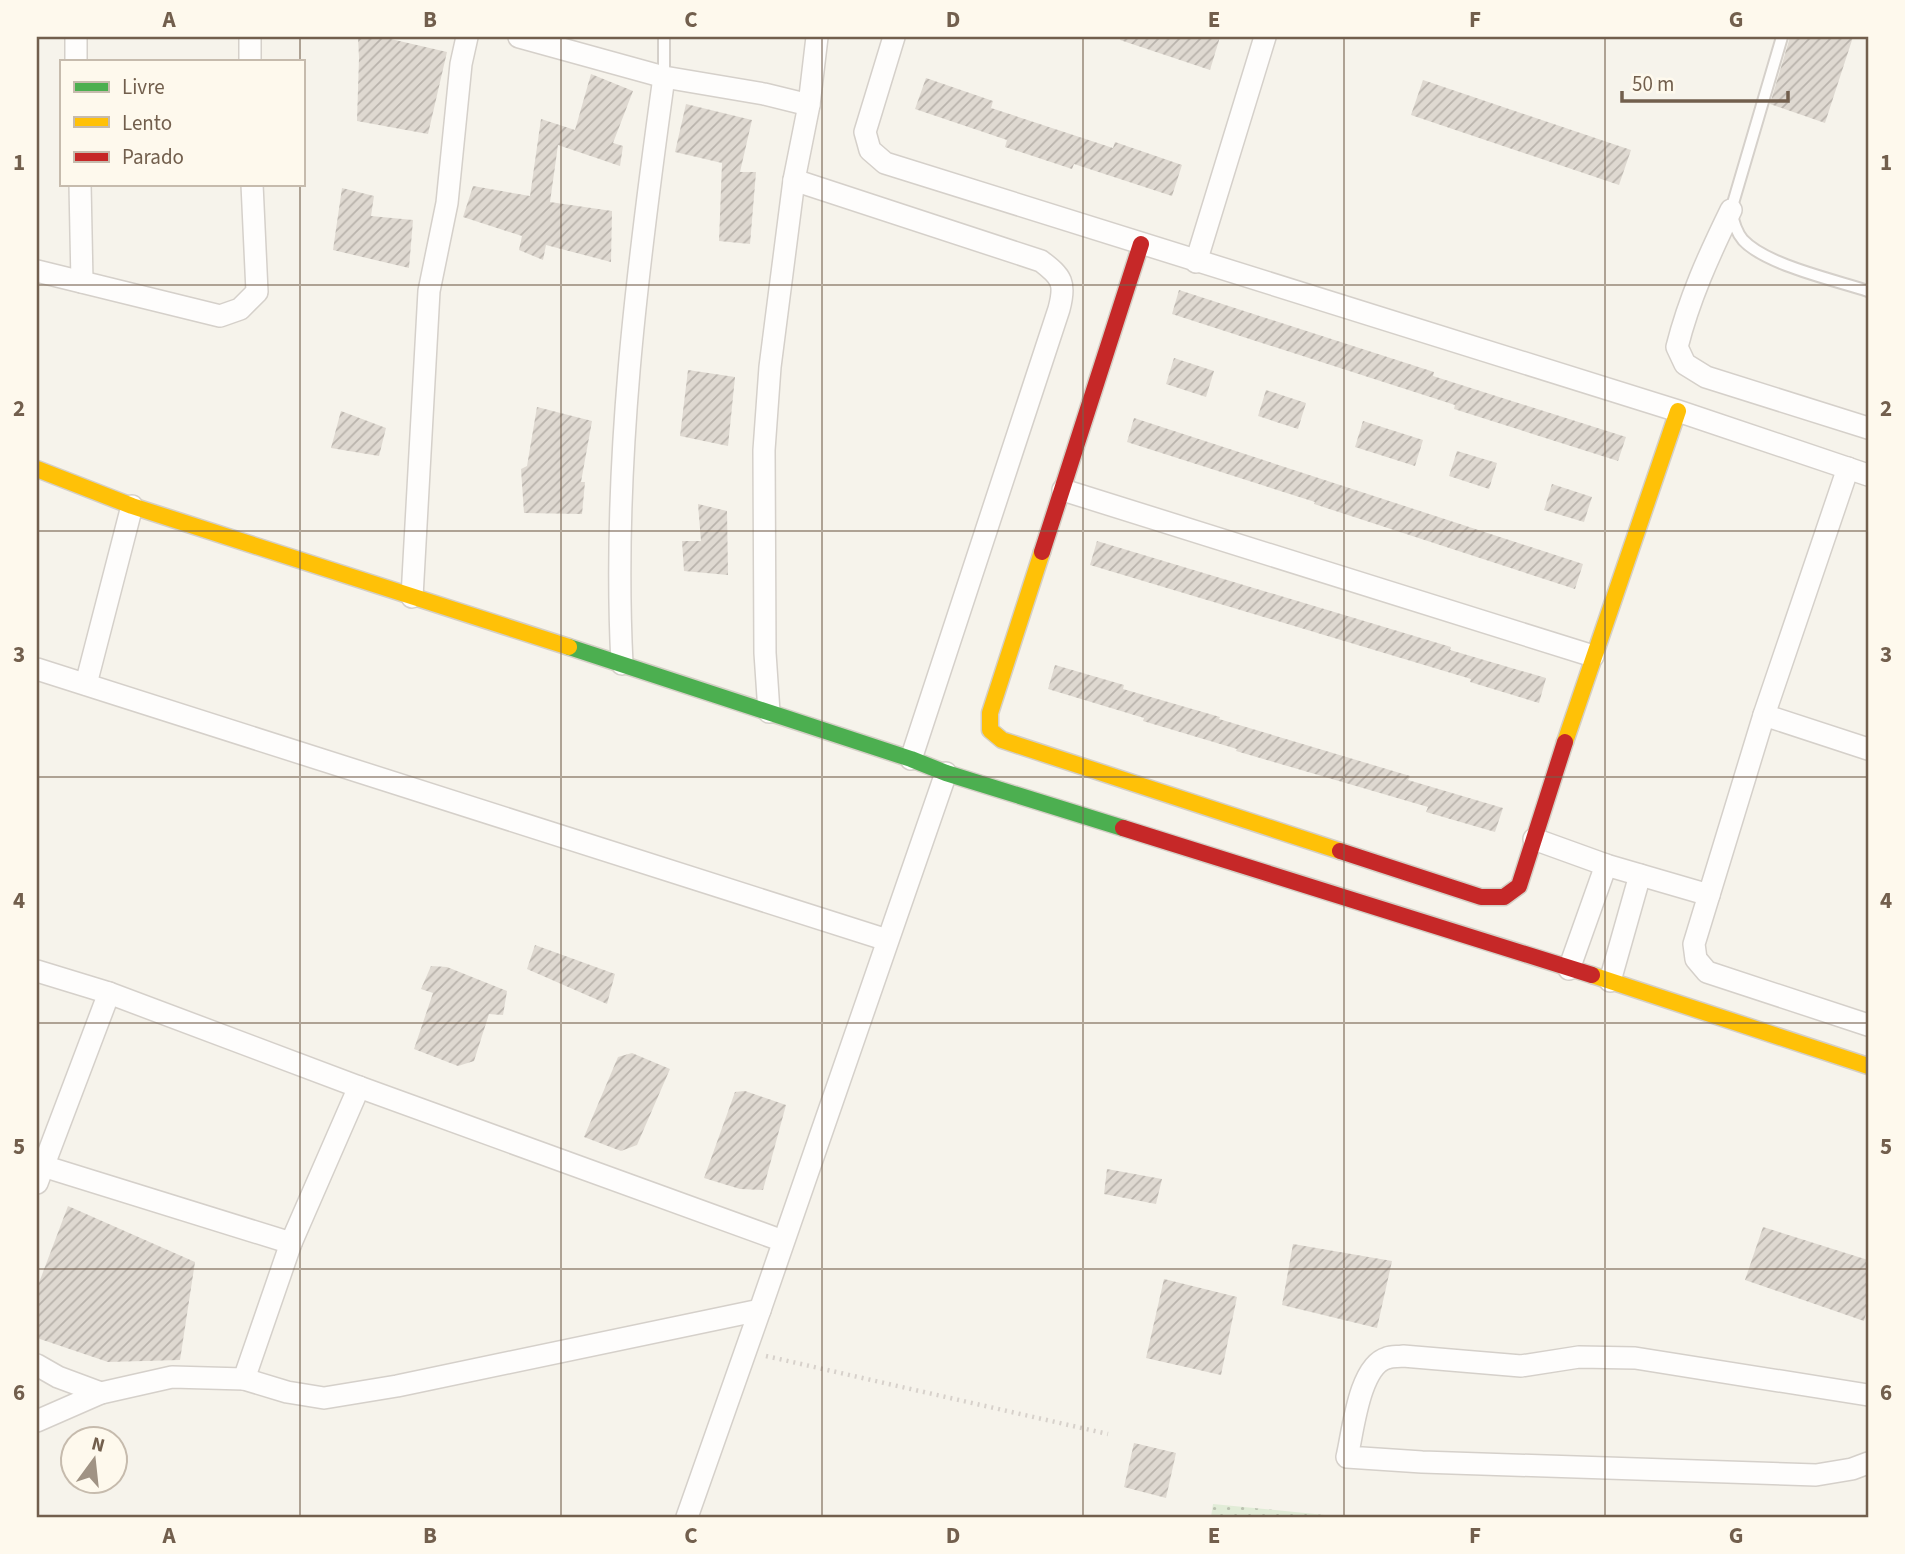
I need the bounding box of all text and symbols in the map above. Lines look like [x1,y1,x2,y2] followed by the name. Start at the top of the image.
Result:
[161,3,176,36] text: A
[423,3,437,36] text: B
[684,3,698,36] text: C
[946,3,960,36] text: D
[1208,3,1220,36] text: E
[1469,3,1481,36] text: F
[1729,3,1743,36] text: G
[60,60,304,186] legend
[1622,60,1788,104] scale bar
[1632,69,1674,99] text: 50 m
[122,72,165,102] text: Livre
[122,108,172,138] text: Lento
[122,142,184,172] text: Parado
[13,146,25,179] text: 1
[1880,146,1892,179] text: 1
[13,392,25,425] text: 2
[1880,392,1892,425] text: 2
[13,638,25,671] text: 3
[1880,638,1892,671] text: 3
[13,884,25,917] text: 4
[1880,884,1892,917] text: 4
[13,1130,25,1163] text: 5
[1880,1130,1892,1163] text: 5
[13,1376,25,1409] text: 6
[1880,1376,1892,1409] text: 6
[60,1424,130,1494] north arrow
[88,1430,108,1460] text: N
[161,1519,176,1552] text: A
[423,1519,437,1552] text: B
[684,1519,698,1552] text: C
[946,1519,960,1552] text: D
[1208,1519,1220,1552] text: E
[1469,1519,1481,1552] text: F
[1729,1519,1743,1552] text: G

